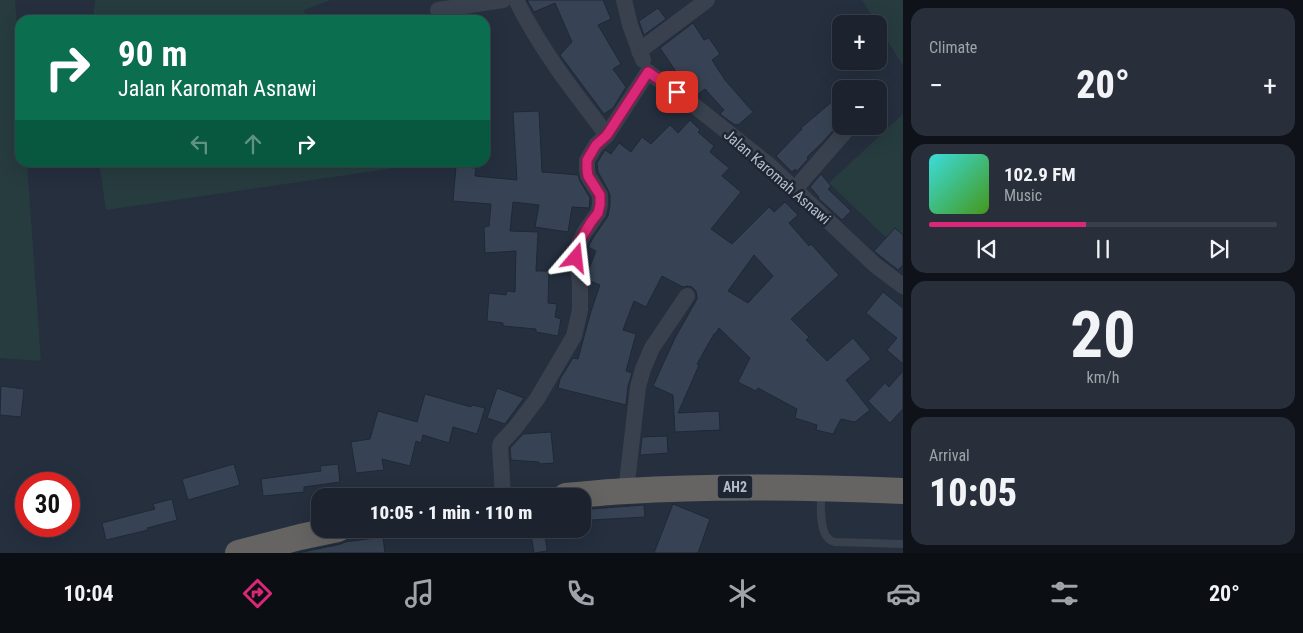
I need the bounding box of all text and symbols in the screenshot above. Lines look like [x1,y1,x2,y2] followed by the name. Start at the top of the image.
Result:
[832,15,887,135] map controls
[832,15,887,70] button: +
[118,34,187,75] text: 90 m
[35,35,100,100] icon: right
[929,38,977,57] text: Climate
[1076,63,1130,107] text: 20°
[929,69,943,102] text: −
[1263,69,1277,102] text: +
[656,71,698,113] pin
[118,76,317,101] text: Jalan Karomah Asnawi
[663,78,691,106] icon: arrive
[832,80,887,135] button: −
[720,126,834,228] street label: Jalan Karomah Asnawi
[186,130,214,158] icon: left
[239,130,267,158] icon: ahead
[292,130,320,158] icon: right
[1004,163,1076,186] text: 102.9 FM
[1004,186,1042,205] text: Music
[549,231,601,283] position arrow
[973,235,1001,263] icon: previous
[1089,235,1117,263] icon: pause
[1205,235,1233,263] icon: next
[1070,297,1136,373] text: 20
[1087,368,1119,387] text: km/h
[929,446,970,465] text: Arrival
[929,471,1017,515] text: 10:05
[15,472,80,537] speed limit sign: 30
[718,476,752,498] road number: AH2
[370,501,532,524] text: 10:05 · 1 min · 110 m
[240,576,275,611] icon: directions
[402,576,437,611] icon: music
[563,576,598,611] icon: phone
[725,576,760,611] icon: climate
[886,576,921,611] icon: car
[1047,576,1082,611] icon: filters
[63,581,114,606] text: 10:04
[1209,581,1240,606] text: 20°

